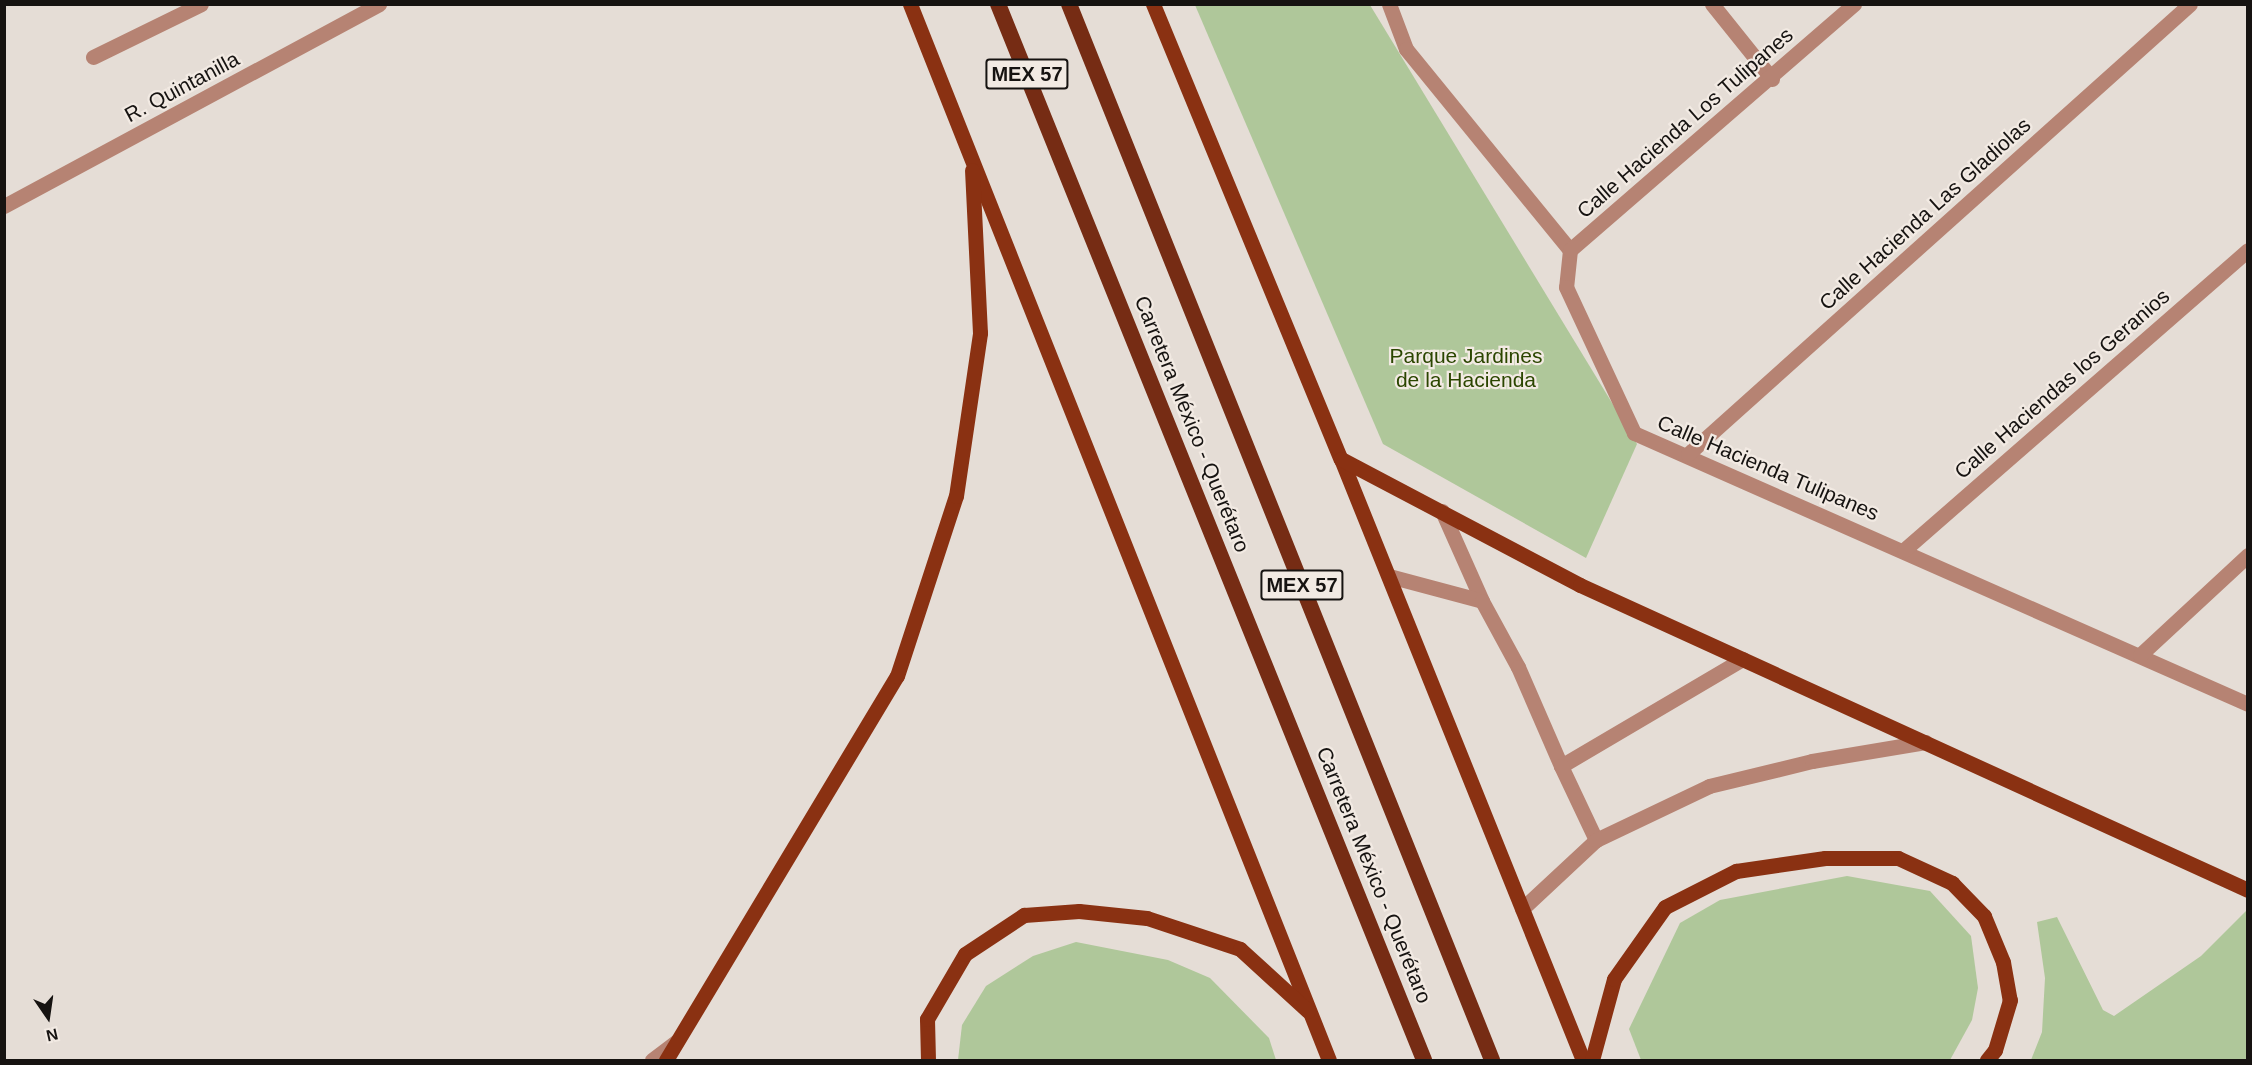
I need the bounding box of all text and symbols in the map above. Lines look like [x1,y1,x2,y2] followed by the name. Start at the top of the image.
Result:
[1572,22,1798,224] street label: Calle Hacienda Los Tulipanes
[120,46,244,128] street label: R. Quintanilla
[985,57,1069,91] road number: MEX 57
[1814,112,2036,316] street label: Calle Hacienda Las Gladiolas
[1949,284,2175,484] street label: Calle Haciendas los Geranios
[1129,292,1255,556] street label: Carretera México - Querétaro
[1390,343,1542,393] park label: Parque Jardines de la Hacienda
[1653,410,1883,526] street label: Calle Hacienda Tulipanes
[1260,568,1344,602] road number: MEX 57
[1311,743,1437,1007] street label: Carretera México - Querétaro
[18,987,78,1047] north arrow
[45,1025,60,1045] text: N

